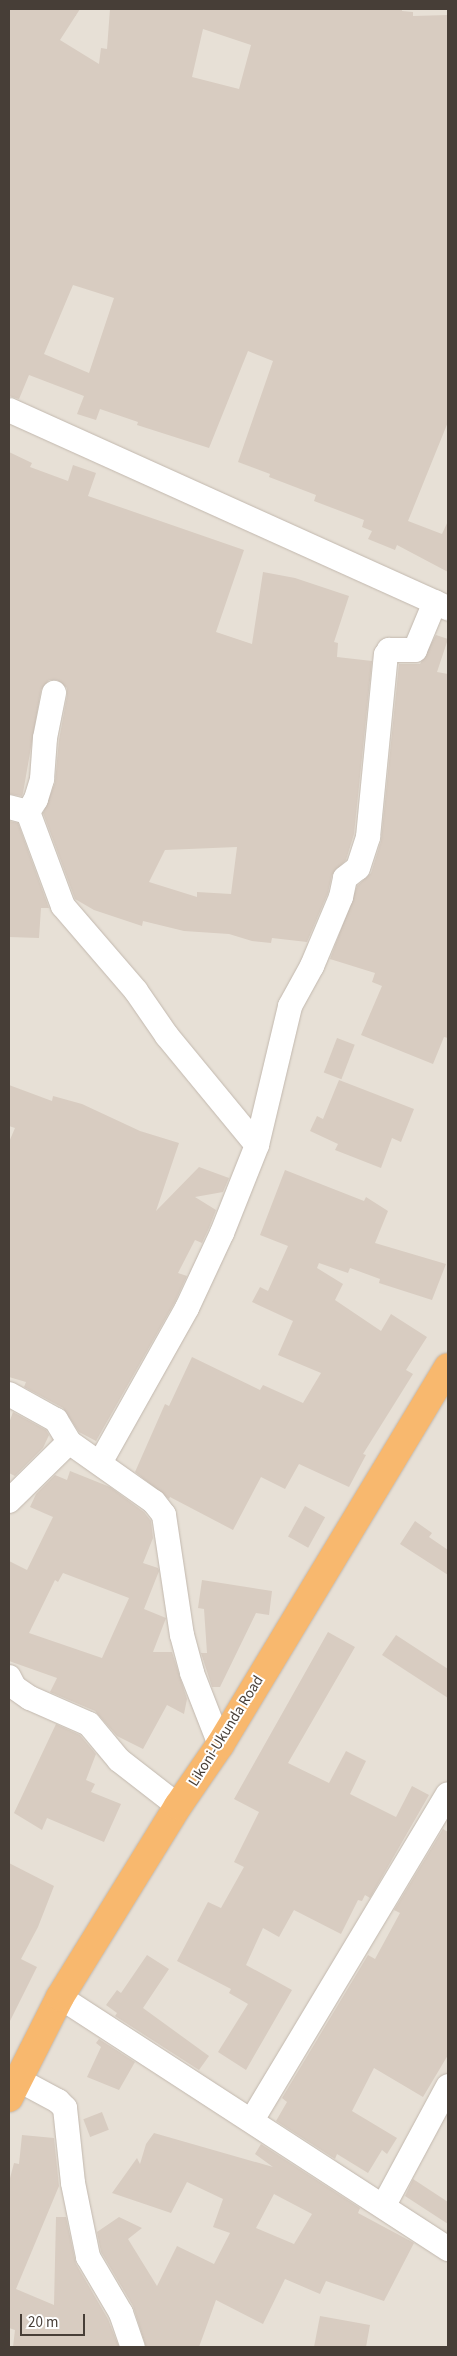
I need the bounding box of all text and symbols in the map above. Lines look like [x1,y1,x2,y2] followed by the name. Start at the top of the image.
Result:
[185,1672,267,1790] street label: Likoni-Ukunda Road
[22,2304,88,2336] scale bar
[28,2312,58,2333] text: 20 m

